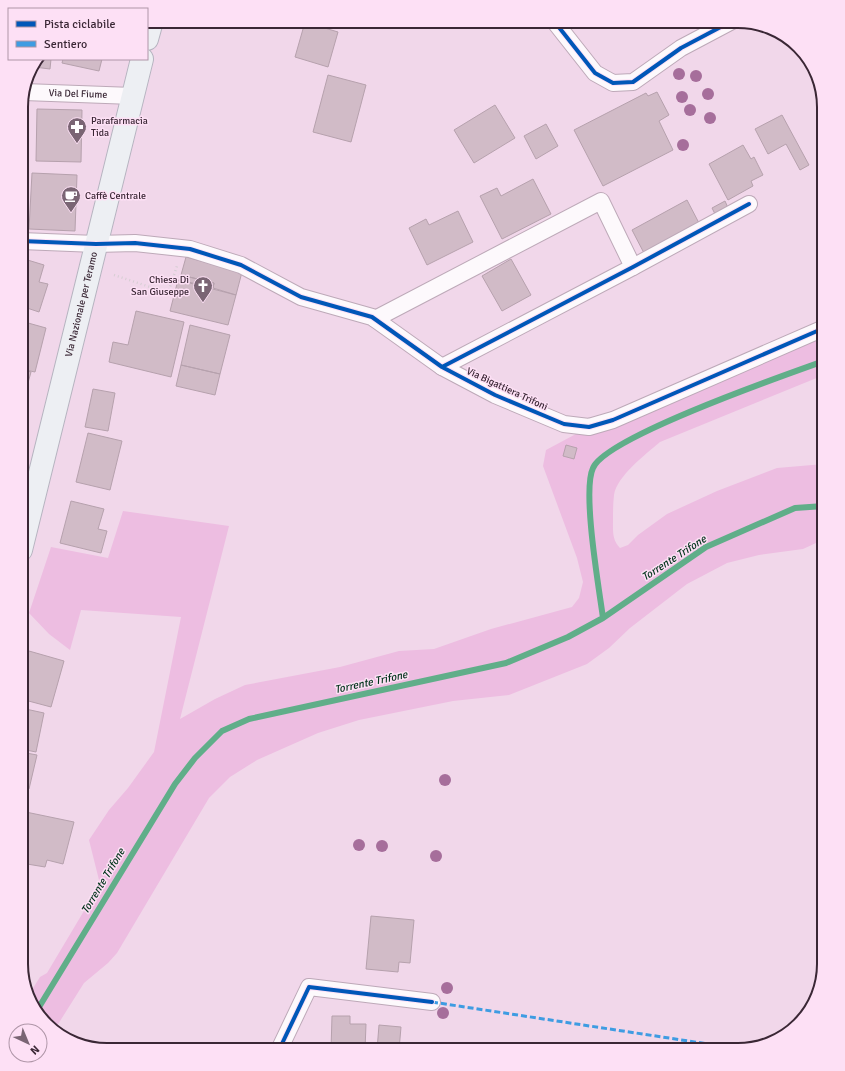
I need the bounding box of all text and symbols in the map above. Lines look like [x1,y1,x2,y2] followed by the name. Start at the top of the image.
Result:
[8,8,148,60] legend
[44,17,116,32] text: Pista ciclabile
[44,37,87,52] text: Sentiero
[48,87,108,101] street label: Via Del Fiume
[91,115,148,139] place label: Parafarmacia Tida
[66,116,88,144] pharmacy icon: Parafarmacia Tida
[60,185,82,213] cafe icon: Caffè Centrale
[85,190,146,202] place label: Caffè Centrale
[63,251,100,358] street label: Via Nazionale per Teramo
[131,274,189,298] place label: Chiesa Di San Giuseppe
[192,275,214,303] church icon: Chiesa Di San Giuseppe
[465,365,549,413] street label: Via Bigattiera Trifoni
[639,532,709,584] water label: Torrente Trifone
[333,668,409,696] water label: Torrente Trifone
[78,845,128,916] water label: Torrente Trifone
[8,1023,48,1063] north arrow
[27,1042,42,1057] text: N

